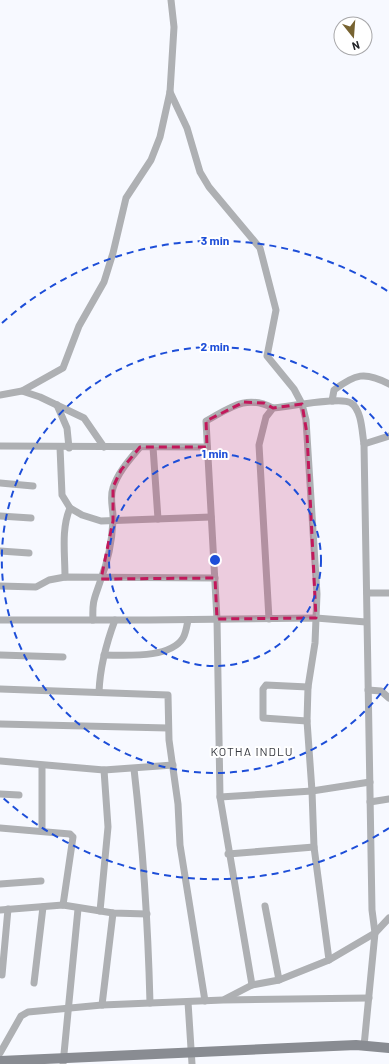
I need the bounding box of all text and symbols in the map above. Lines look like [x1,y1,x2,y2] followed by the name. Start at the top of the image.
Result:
[333,16,373,56] north arrow
[351,39,361,53] text: N
[201,233,229,247] text: 3 min
[201,339,229,353] text: 2 min
[202,446,228,460] text: 1 min
[208,553,222,567] centre of rings
[210,744,294,758] district label: KOTHA INDLU

